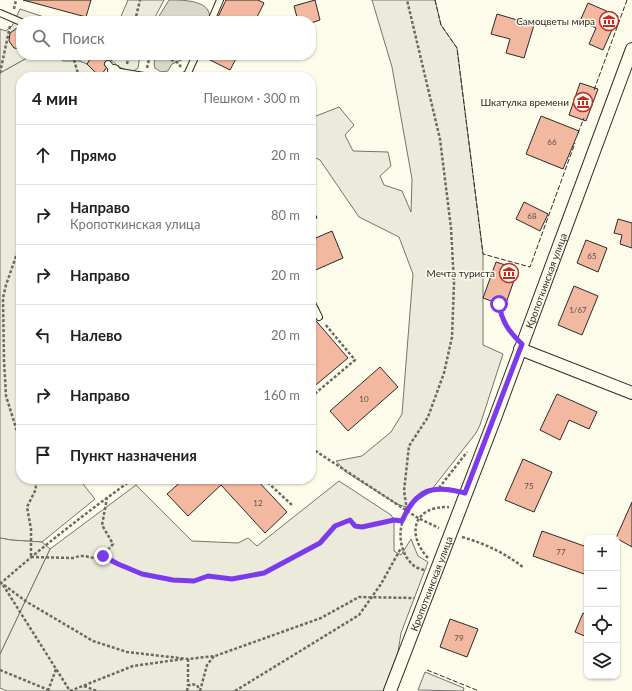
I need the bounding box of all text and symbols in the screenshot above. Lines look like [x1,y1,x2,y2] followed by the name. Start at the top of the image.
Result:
[598,10,620,32] museum icon: Самоцветы мира
[516,15,595,27] place label: Самоцветы мира
[16,16,316,60] search box
[30,27,52,49] icon: search
[62,29,105,47] text: Поиск
[32,88,78,109] text: 4 мин
[203,90,300,106] text: Пешком · 300 m
[572,91,594,113] museum icon: Шкатулка времени
[480,96,569,108] place label: Шкатулка времени
[547,137,557,147] house number: 66
[32,144,54,166] icon: ahead
[70,146,116,164] text: Прямо
[271,147,300,163] text: 20 m
[70,198,130,216] text: Направо
[32,204,54,226] icon: right
[271,207,300,223] text: 80 m
[527,211,537,221] house number: 68
[70,216,200,232] text: Кропоткинская улица
[523,231,569,330] street label: Кропоткинская улица
[587,251,597,261] house number: 65
[498,262,520,284] museum icon: Мечта туриста
[32,264,54,286] icon: right
[70,266,130,284] text: Направо
[271,267,300,283] text: 20 m
[427,267,495,279] place label: Мечта туриста
[490,295,508,313] route start
[569,305,587,315] house number: 1/67
[32,324,54,346] icon: left
[70,326,122,344] text: Налево
[271,327,300,343] text: 20 m
[32,384,54,406] icon: right
[70,386,130,404] text: Направо
[263,387,300,403] text: 160 m
[359,394,369,404] house number: 10
[32,444,54,466] icon: arrive
[70,446,197,464] text: Пункт назначения
[524,481,534,491] house number: 75
[253,498,263,508] house number: 12
[408,535,455,633] street label: Кропоткинская улица
[584,535,620,679] map controls
[584,535,620,571] button: +
[94,547,112,565] route end
[556,547,566,557] house number: 77
[584,571,620,607] button: −
[584,607,620,643] button: locate
[454,633,464,643] house number: 79
[584,643,620,679] button: layers

